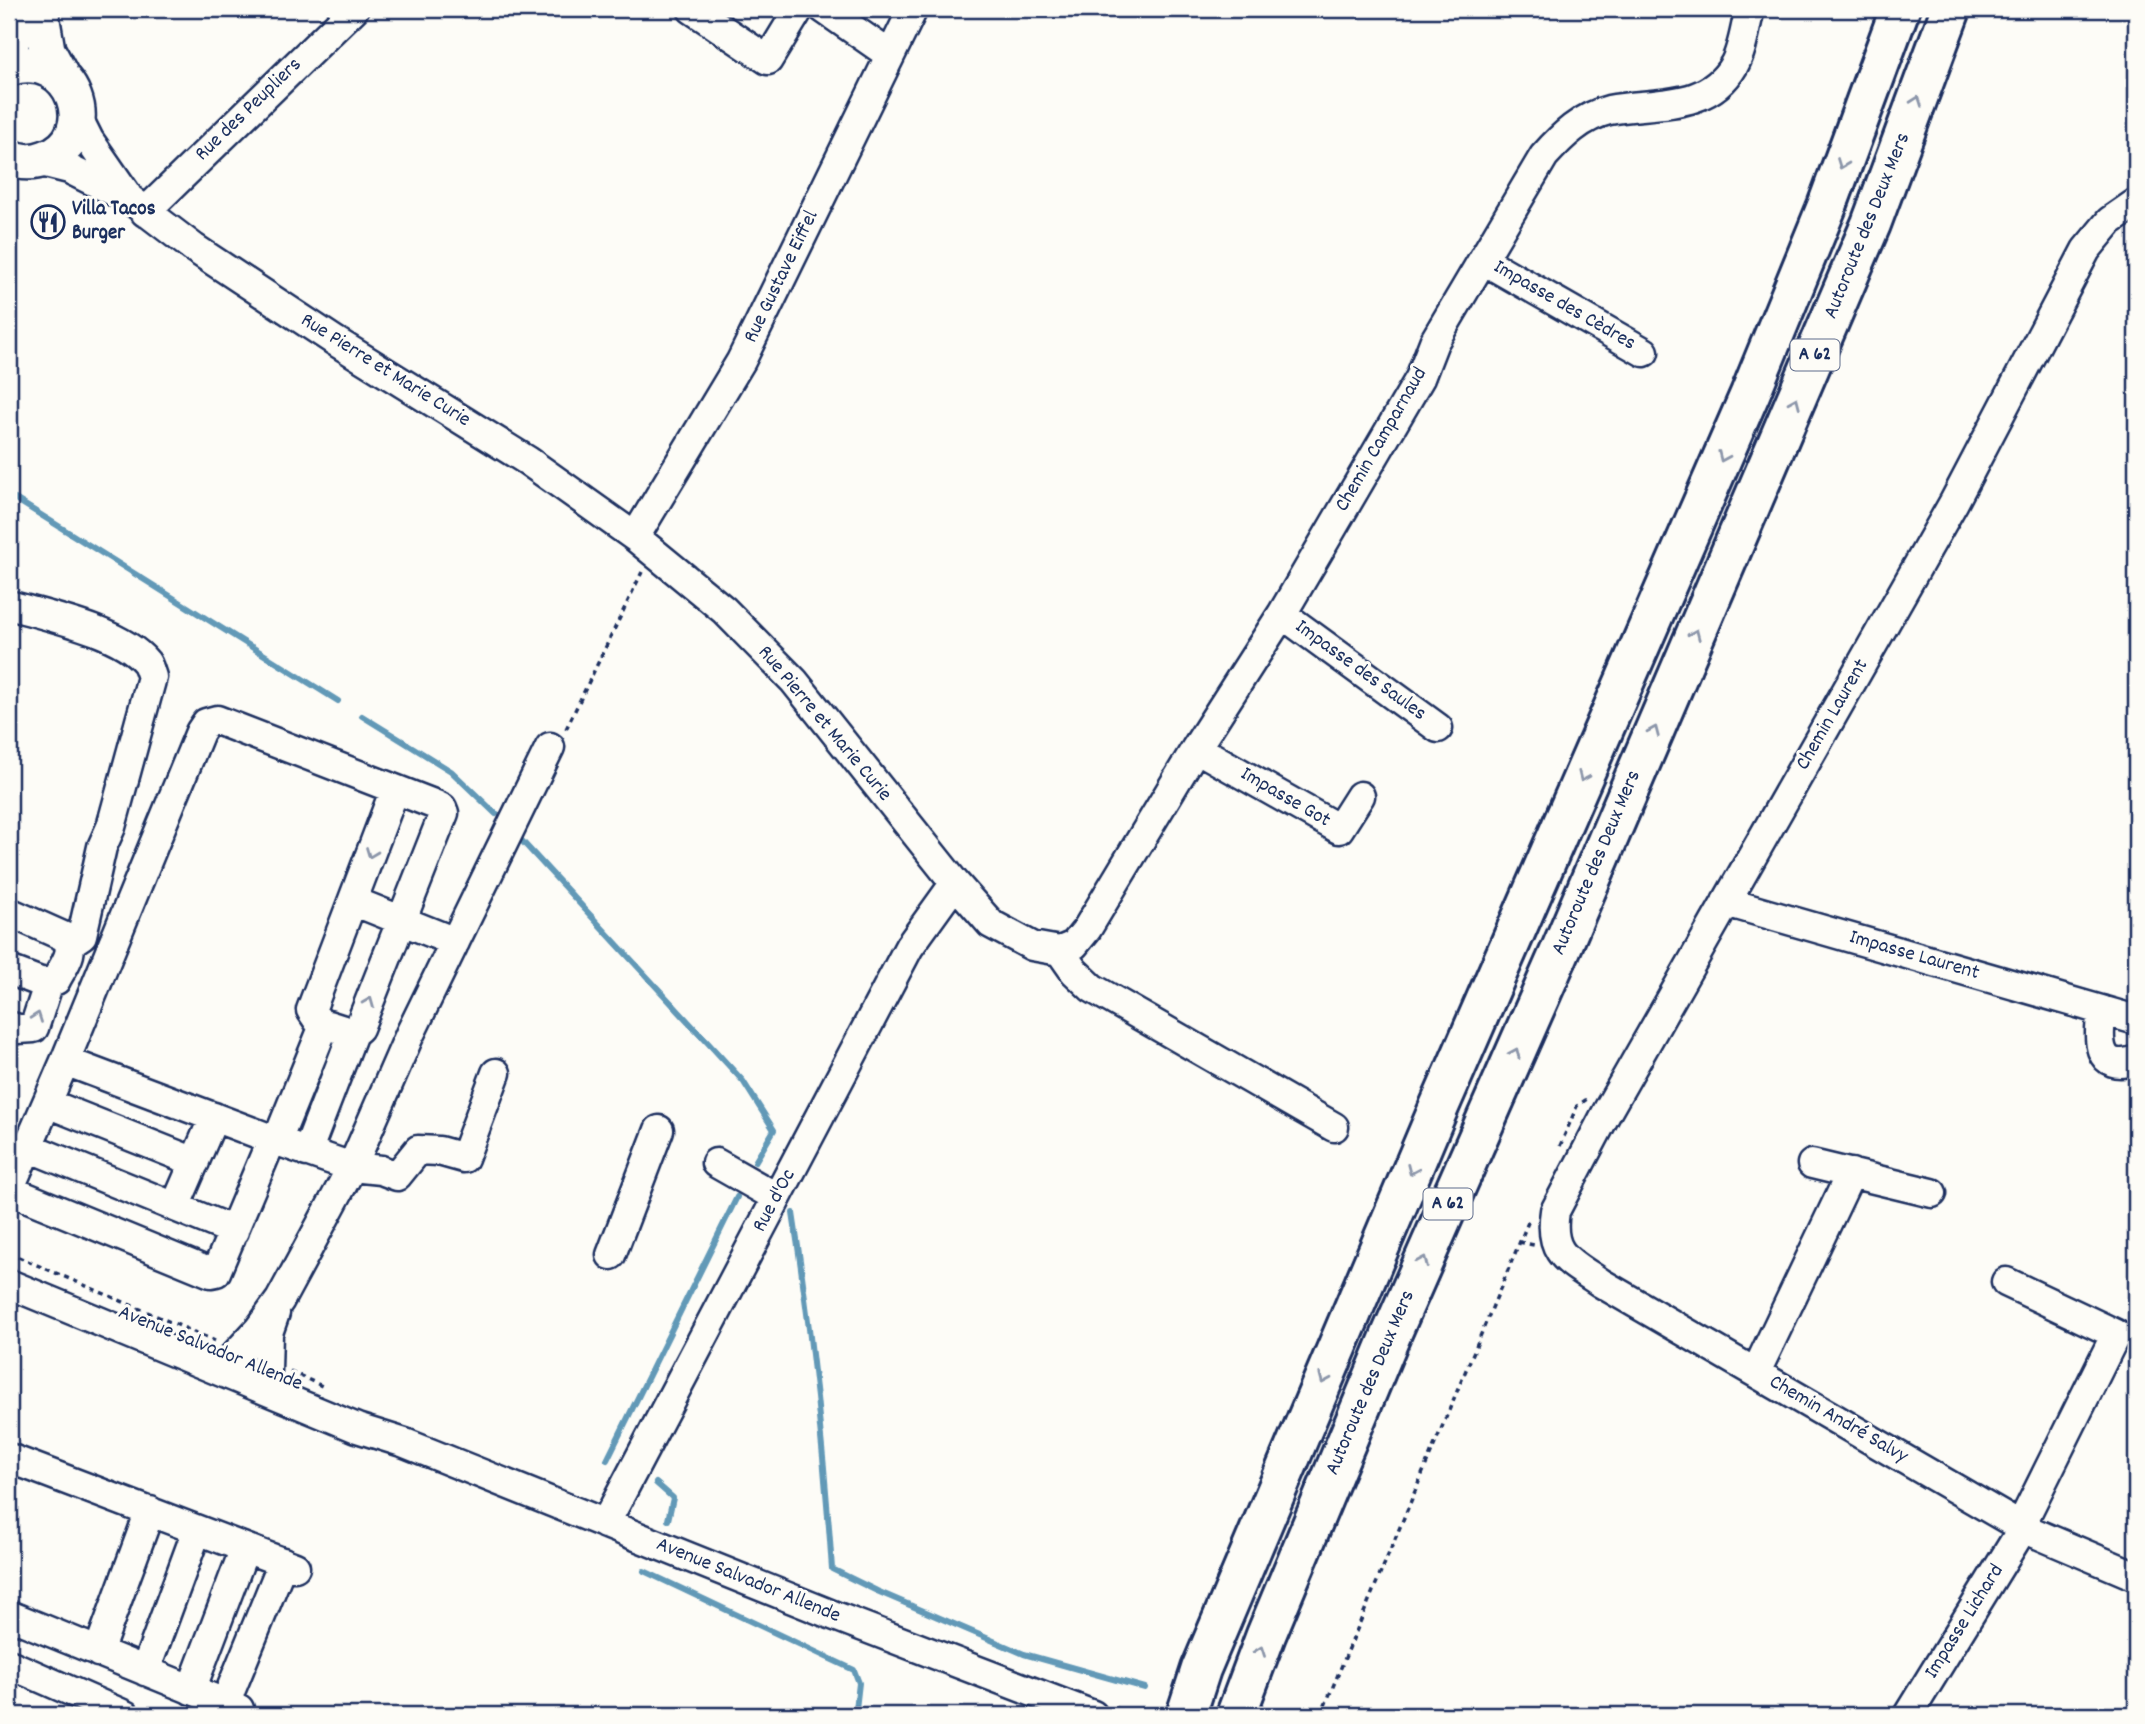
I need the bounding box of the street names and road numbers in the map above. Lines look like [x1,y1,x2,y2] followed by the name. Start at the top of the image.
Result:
[189,51,309,169] street label: Rue des Peupliers
[1817,128,1919,324] street label: Autoroute des Deux Mers
[737,206,827,348] street label: Rue Gustave Eiffel
[1487,253,1641,359] street label: Impasse des Cèdres
[294,306,476,436] street label: Rue Pierre et Marie Curie
[1790,340,1840,370] road number: A 62
[1328,362,1436,518] street label: Chemin Camparnaud
[1288,613,1432,729] street label: Impasse des Saules
[750,639,898,809] street label: Rue Pierre et Marie Curie
[1789,654,1877,776] street label: Chemin Laurent
[1234,760,1336,836] street label: Impasse Got
[1544,766,1650,960] street label: Autoroute des Deux Mers
[1845,923,1983,989] street label: Impasse Laurent
[746,1164,804,1238] street label: Rue d'Oc
[1424,1188,1472,1220] road number: A 62
[1318,1286,1424,1480] street label: Autoroute des Deux Mers
[113,1298,307,1400] street label: Avenue Salvador Allende
[1763,1368,1913,1472] street label: Chemin André Salvy
[651,1530,845,1632] street label: Avenue Salvador Allende
[1918,1559,2012,1685] street label: Impasse Lichard

